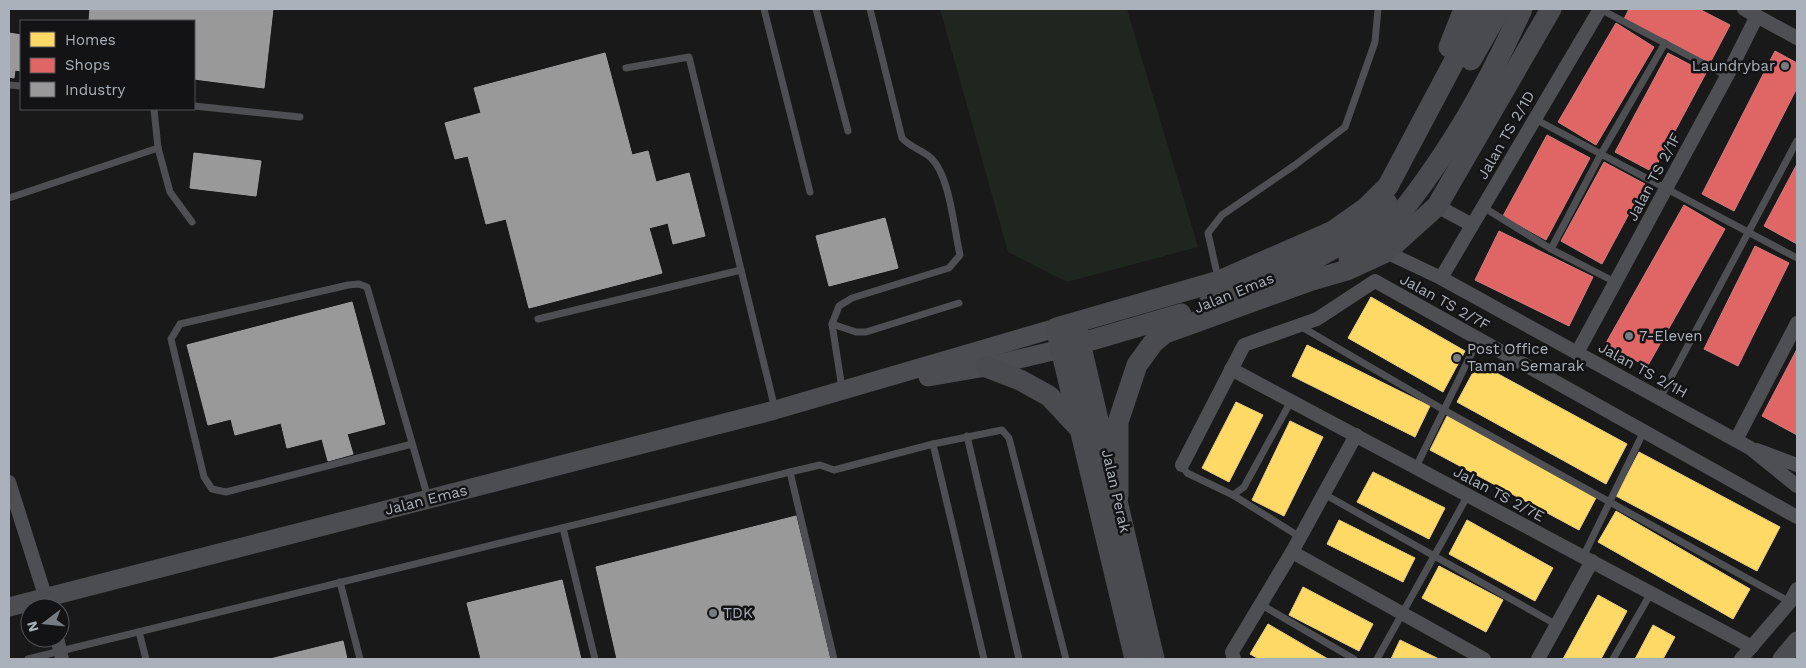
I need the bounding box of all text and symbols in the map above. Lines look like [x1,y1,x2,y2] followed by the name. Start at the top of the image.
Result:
[20,20,195,110] legend
[65,31,116,49] text: Homes
[65,56,110,74] text: Shops
[1692,57,1775,75] place label: Laundrybar
[1779,60,1791,72] marker: Laundrybar
[65,81,126,99] text: Industry
[1473,88,1539,182] street label: Jalan TS 2/1D
[1623,130,1685,224] street label: Jalan TS 2/1F
[1191,269,1277,317] street label: Jalan Emas
[1397,270,1493,334] street label: Jalan TS 2/7F
[1639,327,1703,345] place label: 7-Eleven
[1623,330,1635,342] marker: 7-Eleven
[1595,338,1691,402] street label: Jalan TS 2/1H
[1467,340,1585,375] place label: Post Office Taman Semarak
[1451,352,1463,364] marker: Post Office Taman Semarak
[1098,448,1134,535] street label: Jalan Perak
[1450,462,1548,526] street label: Jalan TS 2/7E
[383,481,469,519] street label: Jalan Emas
[20,598,70,648] north arrow
[723,604,753,622] place label: TDK
[707,607,719,619] marker: TDK
[23,619,42,634] text: N

